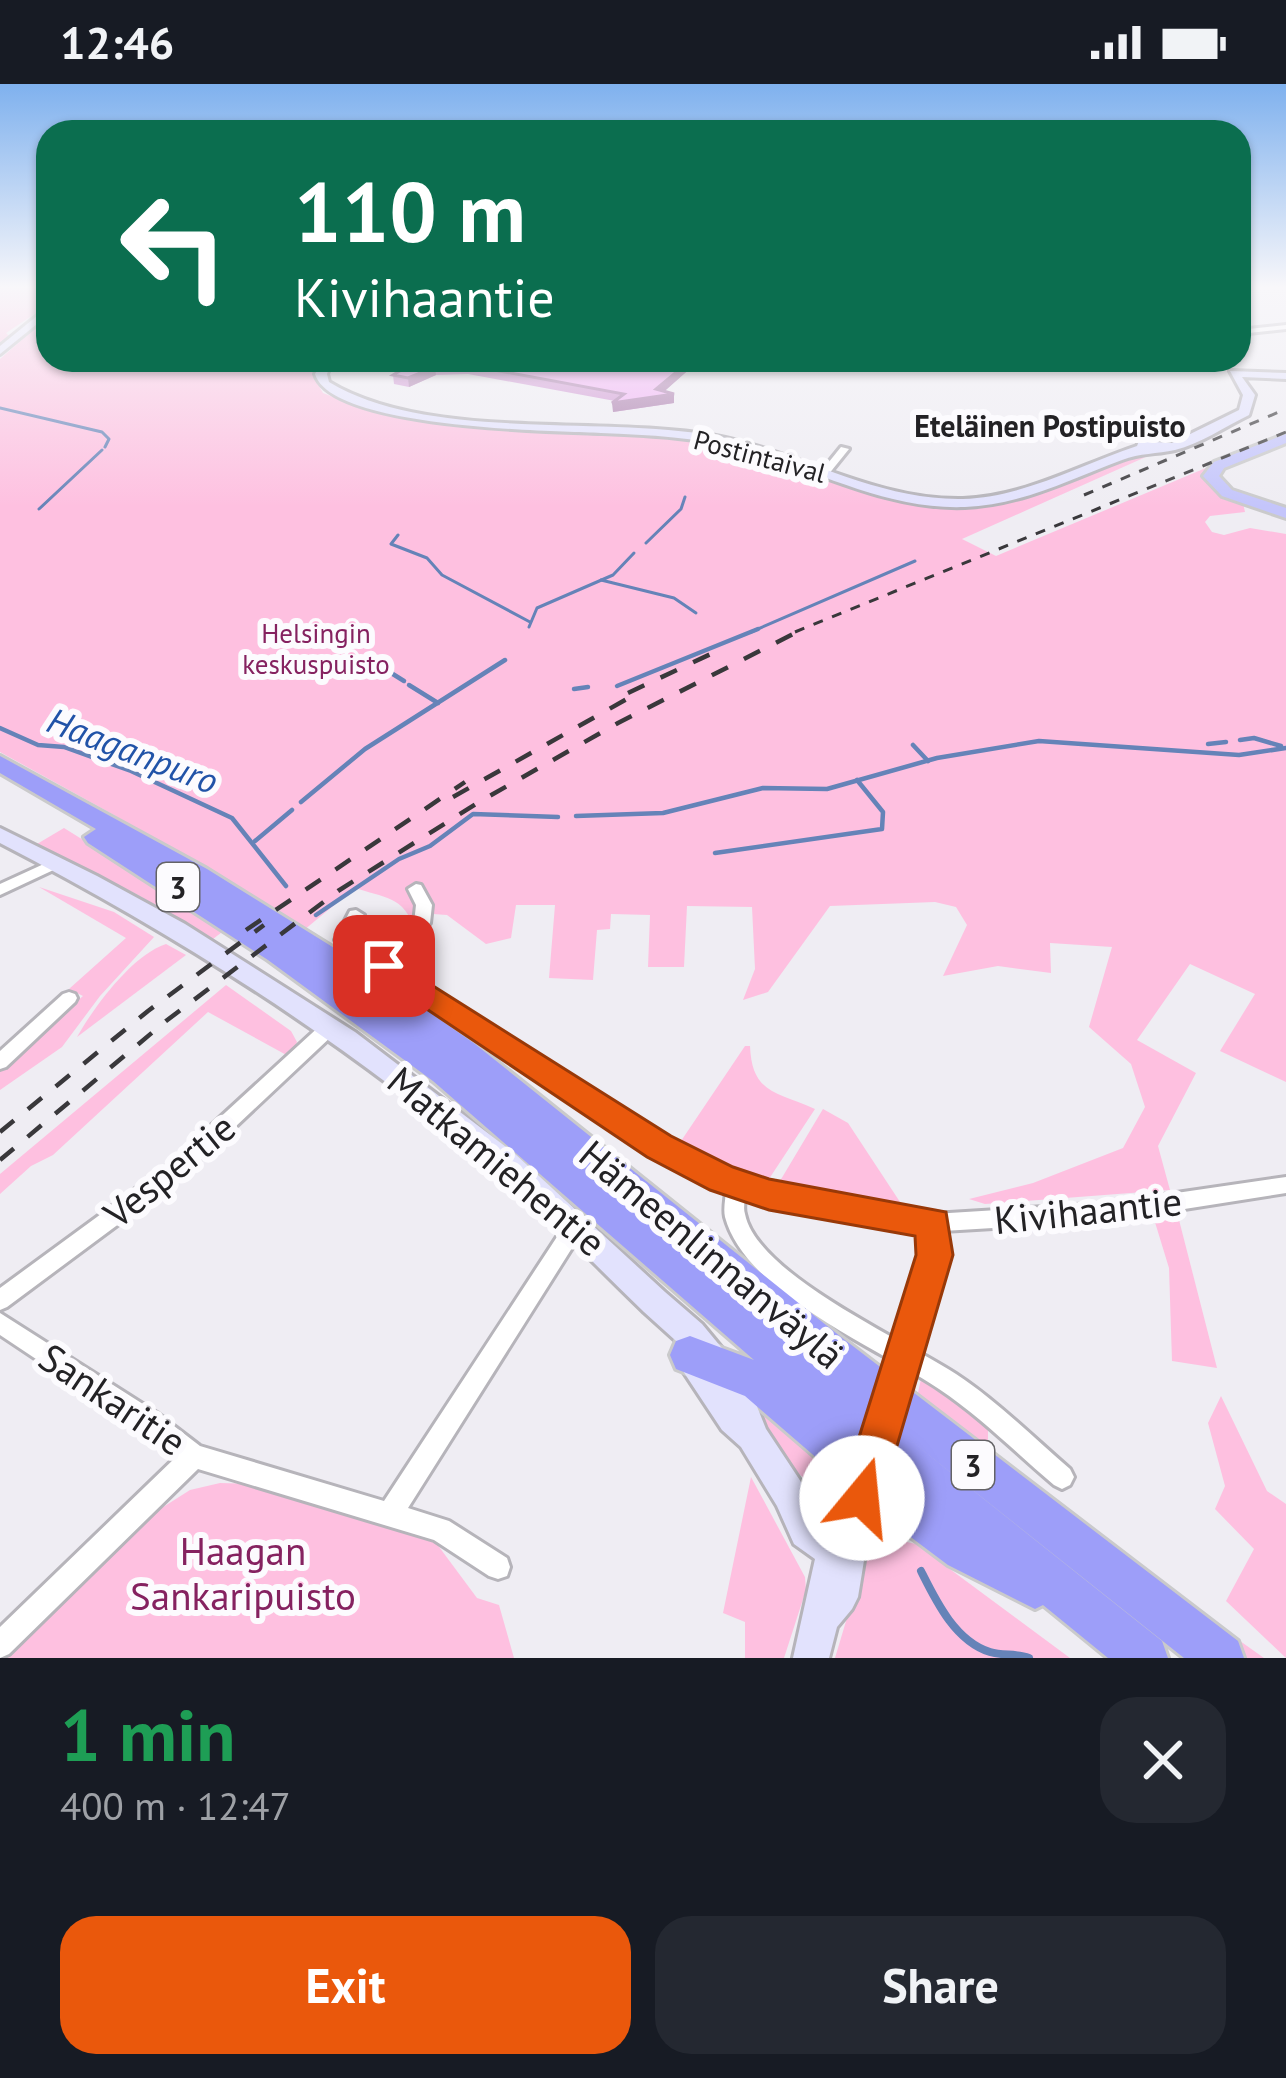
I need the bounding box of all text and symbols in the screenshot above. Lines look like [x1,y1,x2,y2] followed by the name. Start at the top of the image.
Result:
[60,13,174,71] text: 12:46
[294,156,526,265] text: 110 m
[96,168,252,324] icon: left
[294,262,555,332] text: Kivihaantie
[914,406,1186,445] district label: Eteläinen Postipuisto
[690,422,830,490] street label: Postintaival
[242,616,390,681] park label: Helsingin keskuspuisto
[41,696,225,804] water label: Haaganpuro
[157,863,199,911] road number: 3
[333,915,435,1017] pin
[351,933,417,999] icon: arrive
[377,1055,617,1267] street label: Matkamiehentie
[92,1101,245,1239] street label: Vespertie
[569,1128,855,1380] street label: Hämeenlinnanväylä
[992,1175,1184,1245] street label: Kivihaantie
[30,1331,196,1467] street label: Sankaritie
[799,1435,925,1561] position arrow
[952,1441,994,1489] road number: 3
[130,1525,356,1621] park label: Haagan Sankaripuisto
[60,1688,236,1781] text: 1 min
[1100,1697,1226,1823] button: close
[60,1780,291,1831] text: 400 m · 12:47
[60,1916,631,2054] button: Exit
[655,1916,1226,2054] button: Share

